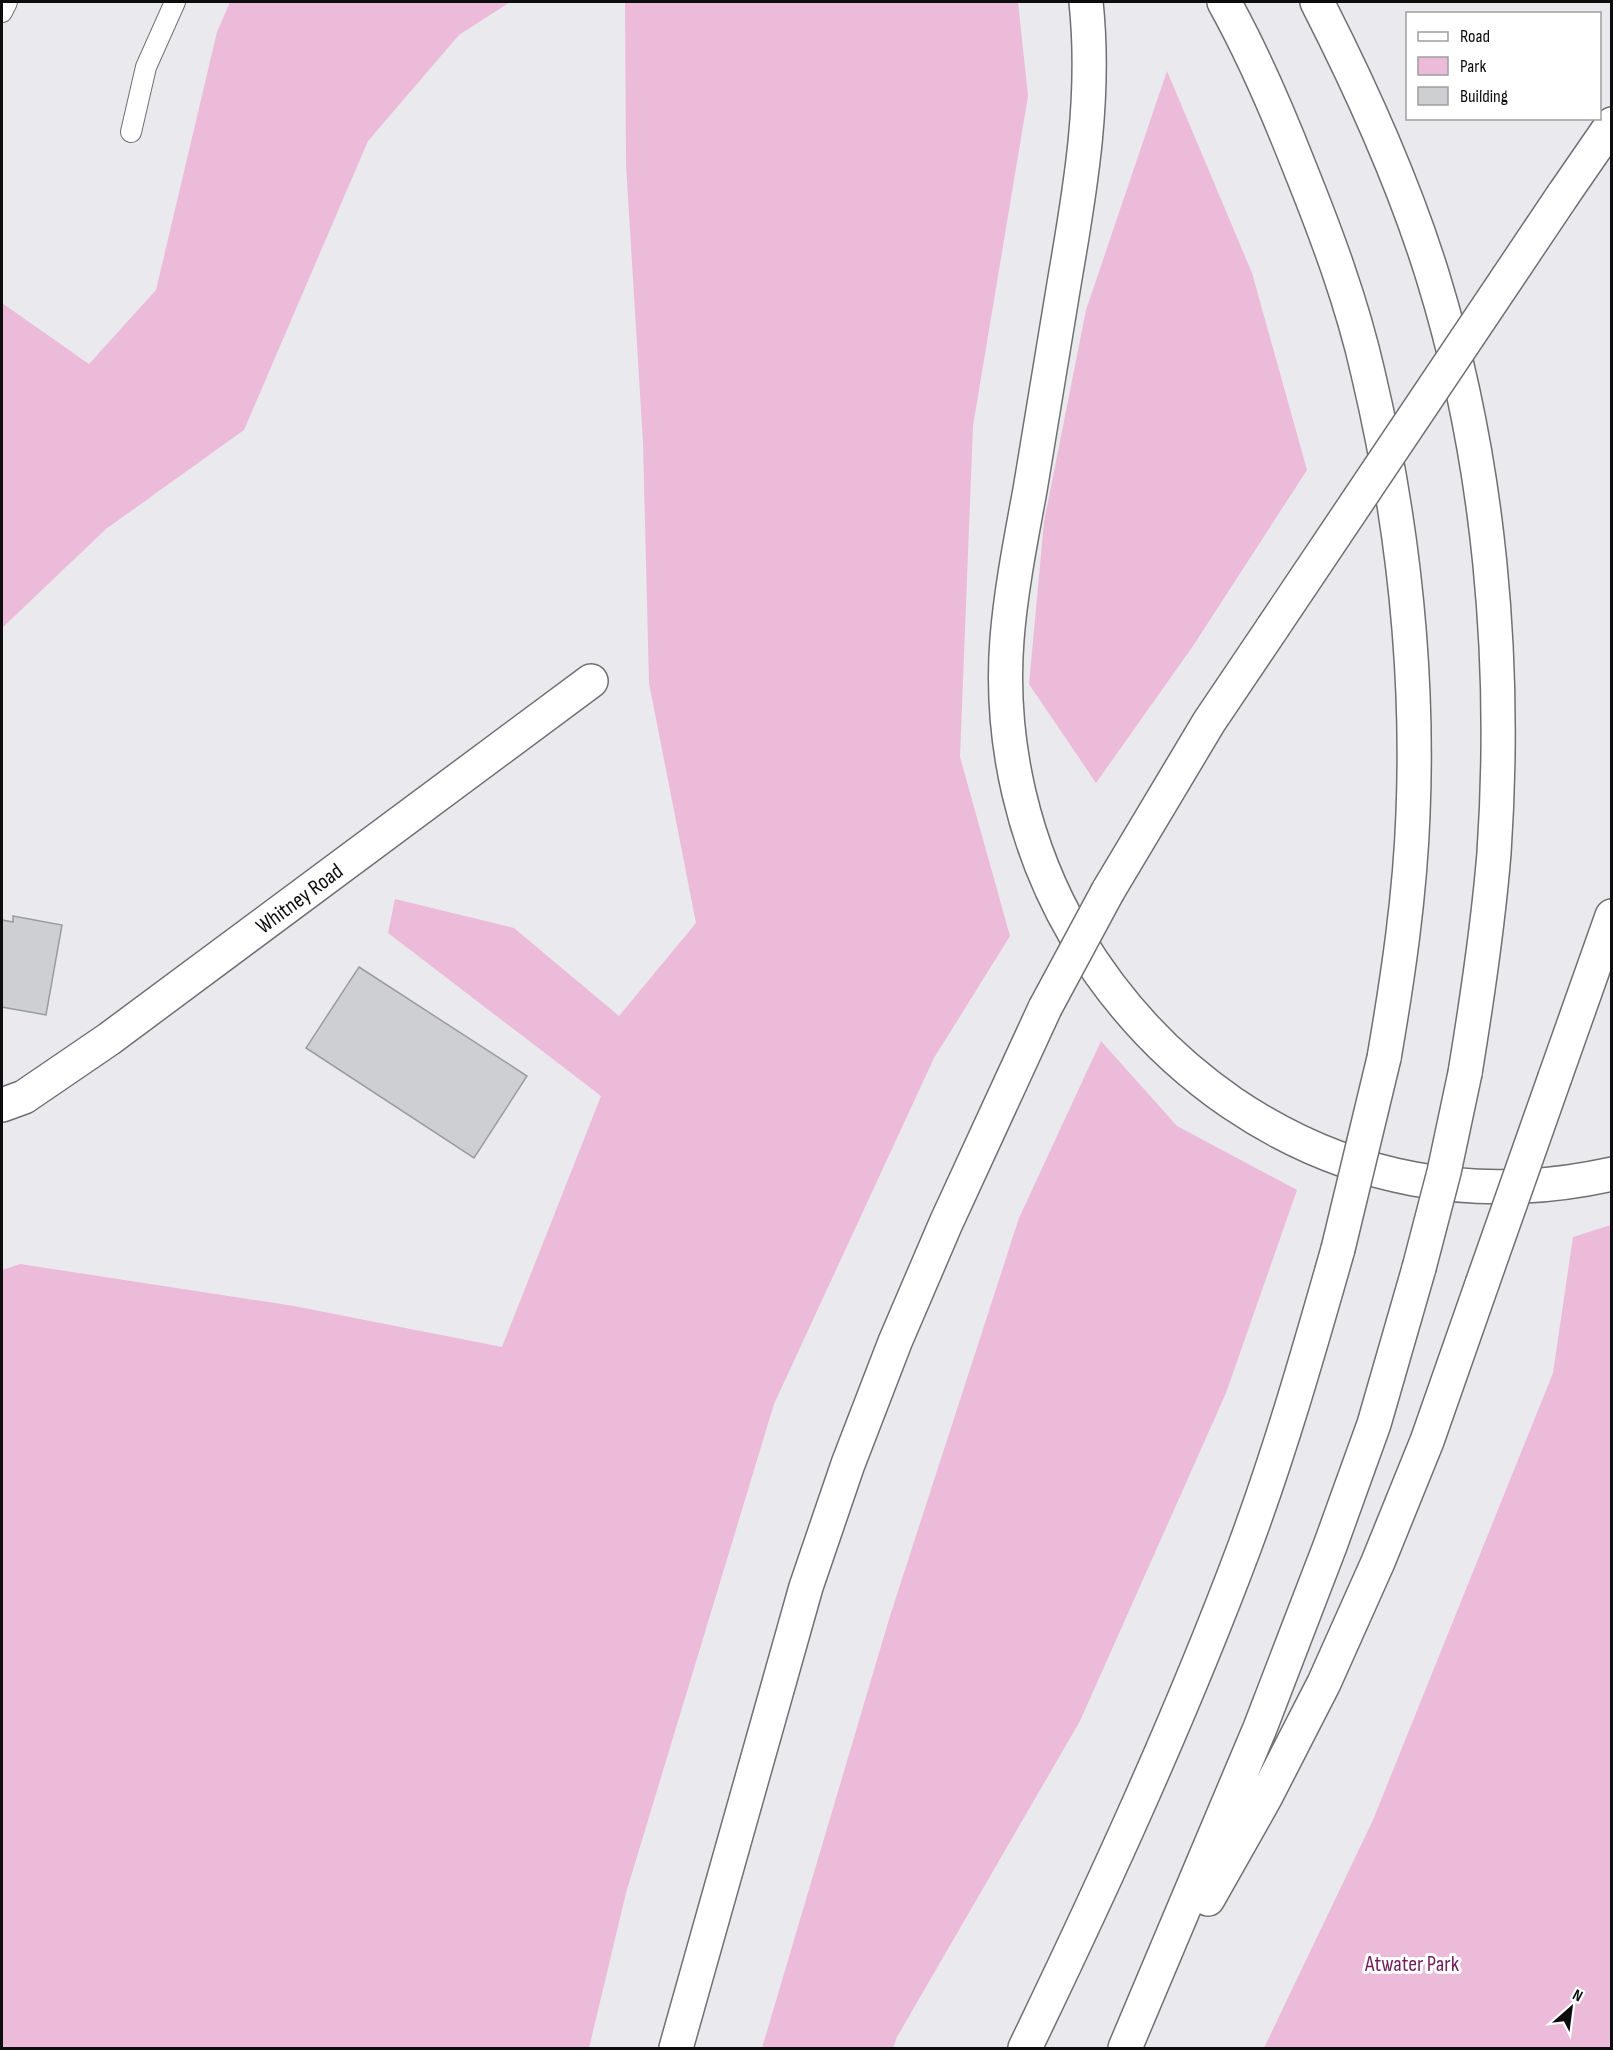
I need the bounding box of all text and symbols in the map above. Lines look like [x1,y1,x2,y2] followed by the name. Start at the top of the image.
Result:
[1406,12,1601,120] legend
[1460,26,1490,47] text: Road
[1460,56,1486,77] text: Park
[1460,86,1508,107] text: Building
[251,858,349,940] street label: Whitney Road
[1364,1951,1460,1978] park label: Atwater Park
[1541,1978,1601,2038] north arrow
[1569,1986,1586,2006] text: N

